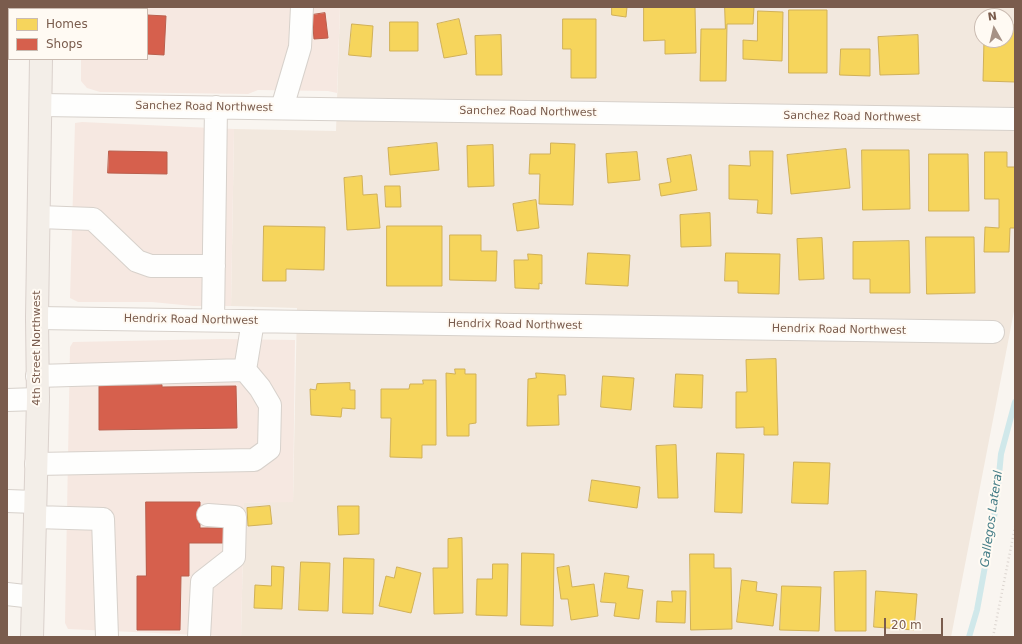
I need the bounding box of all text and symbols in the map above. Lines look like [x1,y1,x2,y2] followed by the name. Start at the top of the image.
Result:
[8,8,148,60] legend
[974,8,1014,48] north arrow
[987,10,998,24] text: N
[46,17,88,31] text: Homes
[46,37,82,51] text: Shops
[135,99,273,115] street label: Sanchez Road Northwest
[459,104,597,120] street label: Sanchez Road Northwest
[783,109,921,125] street label: Sanchez Road Northwest
[30,290,44,406] street label: 4th Street Northwest
[124,312,258,328] street label: Hendrix Road Northwest
[448,317,582,333] street label: Hendrix Road Northwest
[772,322,906,338] street label: Hendrix Road Northwest
[978,470,1006,568] water label: Gallegos Lateral
[886,610,945,636] scale bar
[891,618,922,632] text: 20 m

